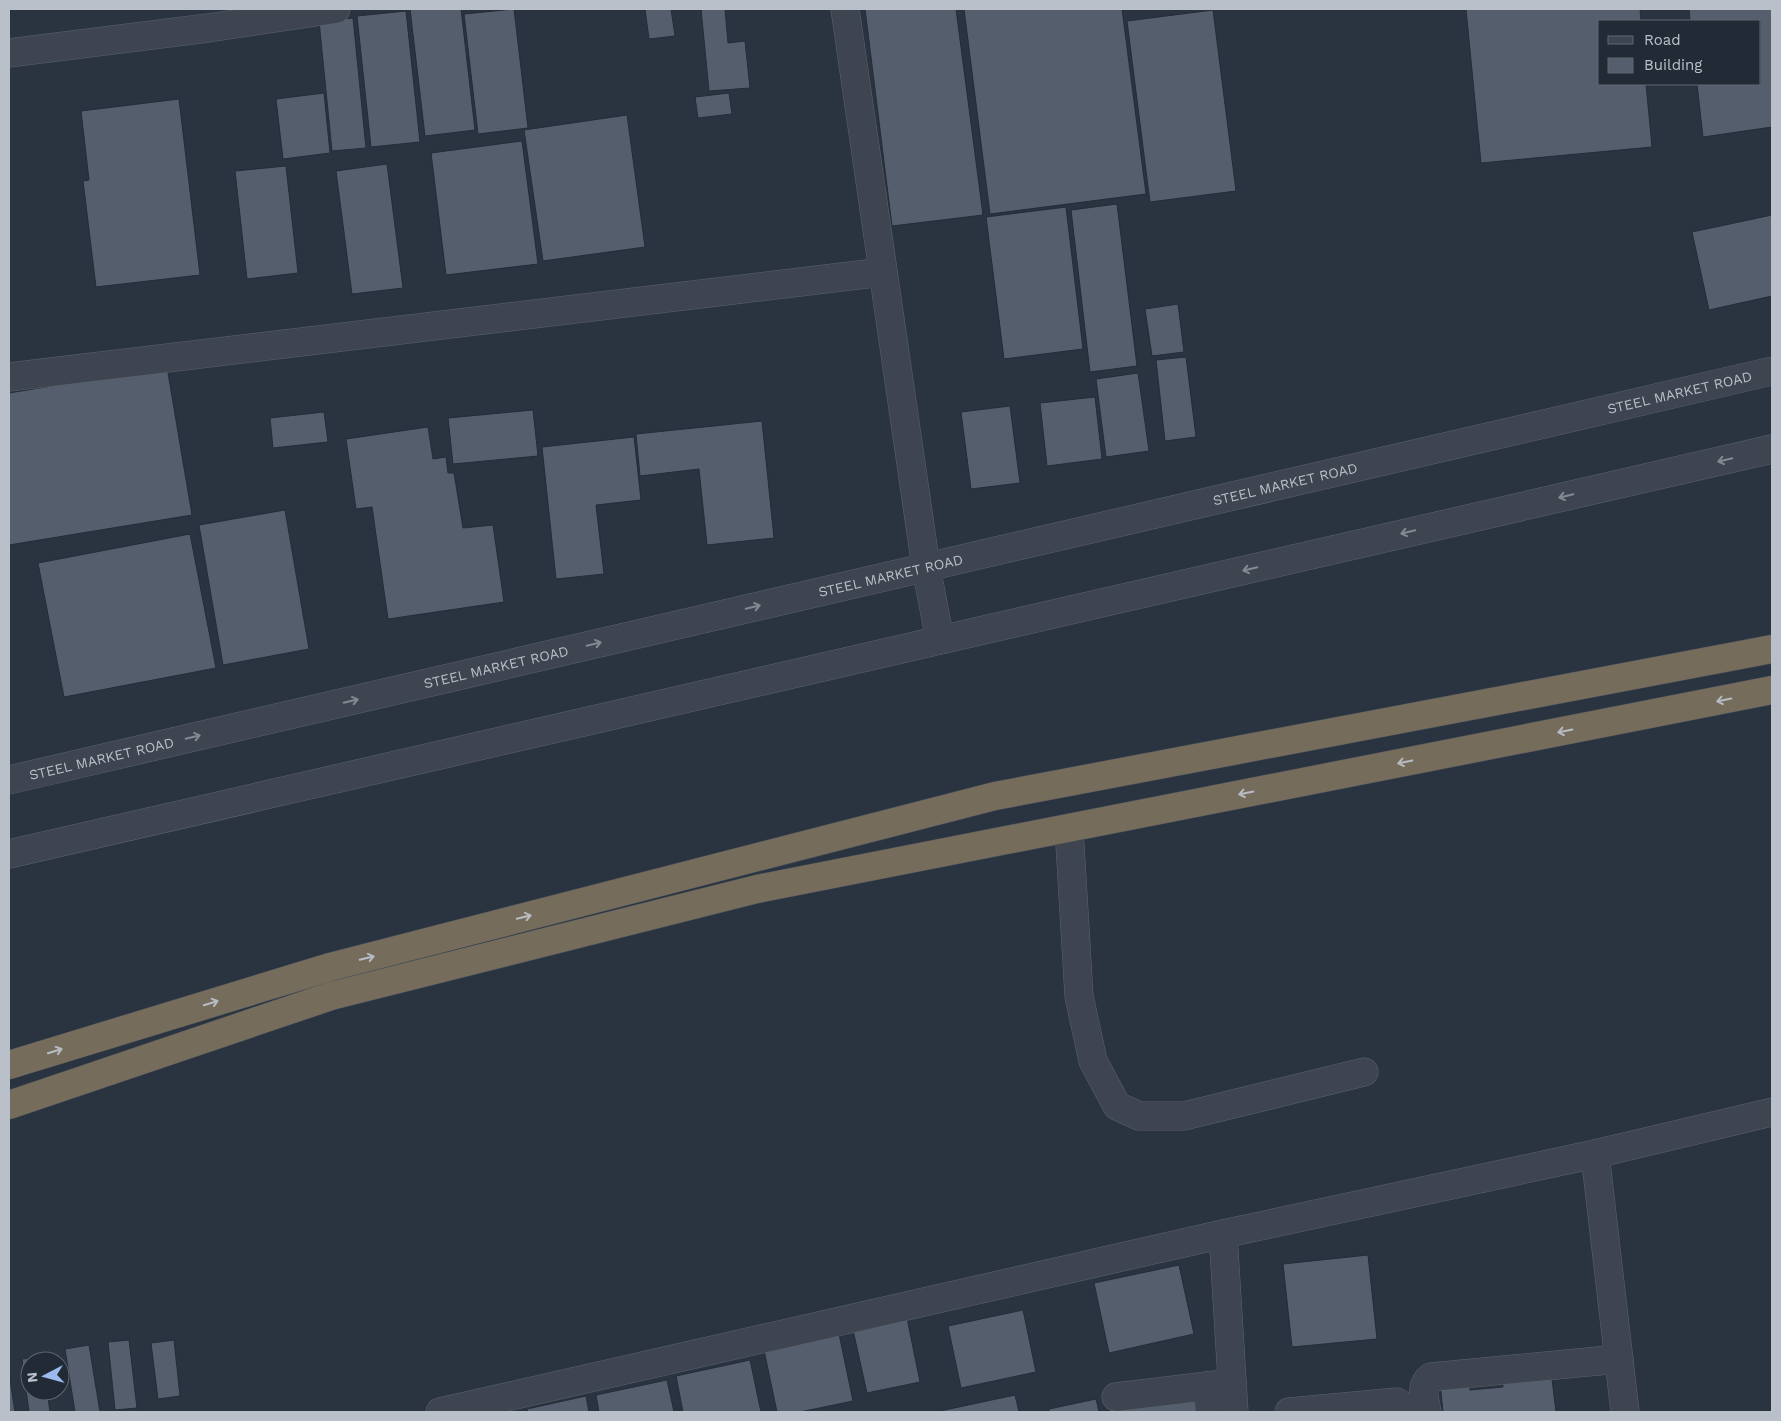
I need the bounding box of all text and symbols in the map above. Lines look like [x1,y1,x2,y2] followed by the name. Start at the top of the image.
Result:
[1598,20,1761,85] legend
[1644,31,1681,49] text: Road
[1644,56,1702,74] text: Building
[1606,368,1754,417] street label: STEEL MARKET ROAD
[1717,455,1733,465] one-way arrow
[1211,459,1359,508] street label: STEEL MARKET ROAD
[1559,492,1575,501] one-way arrow
[1400,528,1416,537] one-way arrow
[817,551,964,600] street label: STEEL MARKET ROAD
[1242,565,1258,574] one-way arrow
[744,602,760,611] one-way arrow
[586,639,602,648] one-way arrow
[422,642,570,692] street label: STEEL MARKET ROAD
[1717,695,1733,705] one-way arrow
[342,696,358,705] one-way arrow
[1557,727,1573,736] one-way arrow
[184,732,200,741] one-way arrow
[28,734,175,783] street label: STEEL MARKET ROAD
[1398,758,1414,767] one-way arrow
[1238,789,1254,799] one-way arrow
[516,912,532,921] one-way arrow
[358,952,374,962] one-way arrow
[202,998,218,1008] one-way arrow
[47,1045,63,1055] one-way arrow
[20,1351,70,1401] north arrow
[24,1371,41,1383] text: N

